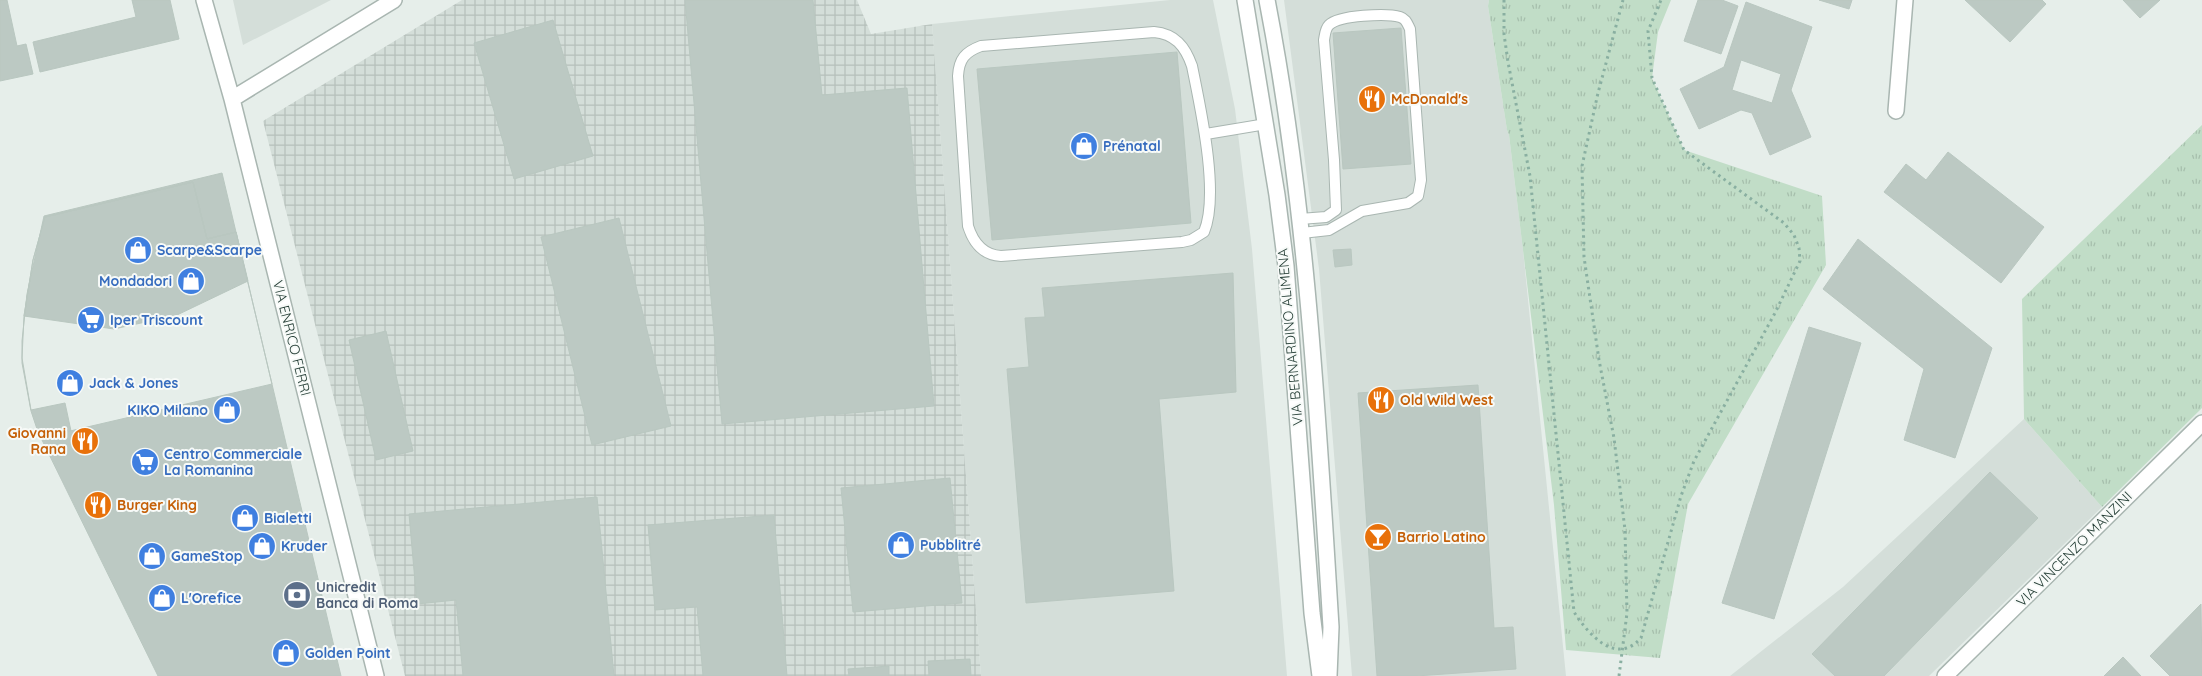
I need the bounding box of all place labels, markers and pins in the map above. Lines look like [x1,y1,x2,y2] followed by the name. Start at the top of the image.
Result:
[1357,84,1387,114] restaurant icon: McDonald's
[1391,90,1468,108] place label: McDonald's
[1069,131,1099,161] shop icon: Prénatal
[1103,137,1161,155] place label: Prénatal
[123,235,153,265] shop icon: Scarpe&Scarpe
[157,241,262,259] place label: Scarpe&Scarpe
[176,266,206,296] shop icon: Mondadori
[99,272,172,290] place label: Mondadori
[76,305,106,335] supermarket icon: Iper Triscount
[110,311,204,329] place label: Iper Triscount
[55,368,85,398] shop icon: Jack & Jones
[89,374,179,392] place label: Jack & Jones
[1366,385,1396,415] restaurant icon: Old Wild West
[1400,391,1494,409] place label: Old Wild West
[212,395,242,425] shop icon: KIKO Milano
[127,401,208,419] place label: KIKO Milano
[8,424,66,458] place label: Giovanni Rana
[70,426,100,456] restaurant icon: Giovanni Rana
[164,445,302,479] place label: Centro Commerciale La Romanina
[130,447,160,477] supermarket icon: Centro Commerciale La Romanina
[83,490,113,520] restaurant icon: Burger King
[117,496,197,514] place label: Burger King
[230,503,260,533] shop icon: Bialetti
[264,509,312,527] place label: Bialetti
[1363,522,1393,552] bar icon: Barrio Latino
[1397,528,1486,546] place label: Barrio Latino
[886,530,916,560] shop icon: Pubblitré
[247,531,277,561] shop icon: Kruder
[920,536,981,554] place label: Pubblitré
[281,537,327,555] place label: Kruder
[137,541,167,571] shop icon: GameStop
[171,547,243,565] place label: GameStop
[316,578,418,612] place label: Unicredit Banca di Roma
[282,580,312,610] bank icon: Unicredit Banca di Roma
[147,583,177,613] shop icon: L'Orefice
[181,589,241,607] place label: L'Orefice
[271,638,301,668] shop icon: Golden Point
[305,644,391,662] place label: Golden Point

